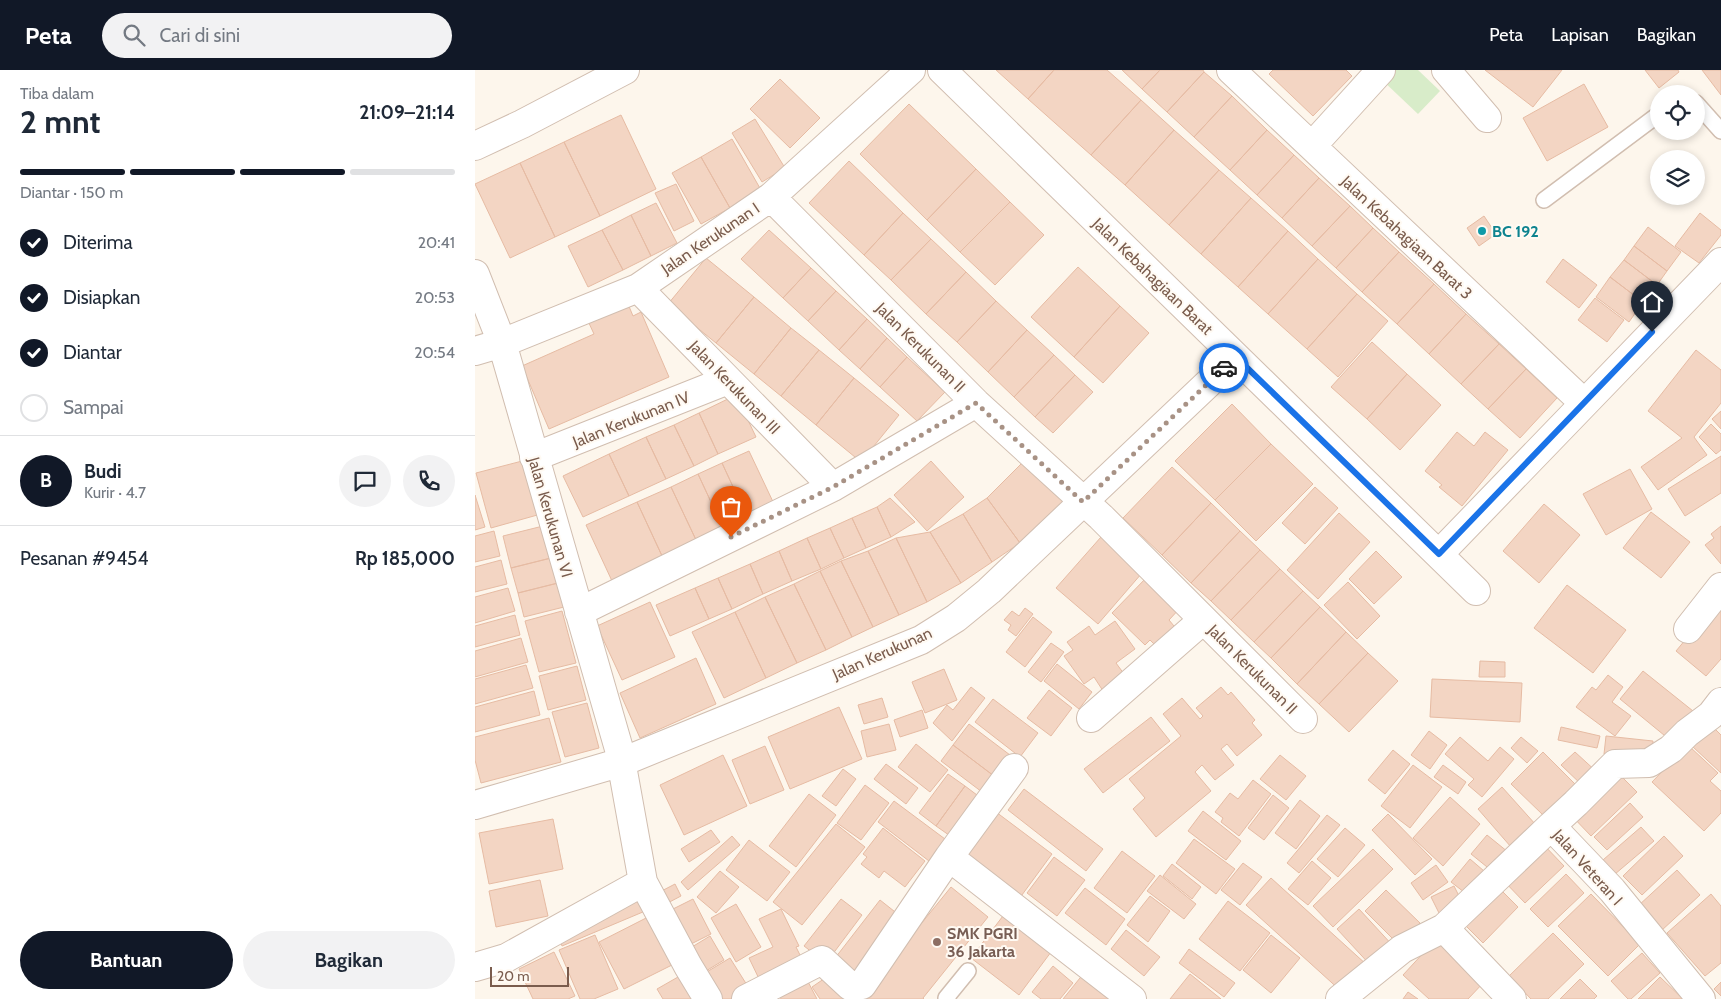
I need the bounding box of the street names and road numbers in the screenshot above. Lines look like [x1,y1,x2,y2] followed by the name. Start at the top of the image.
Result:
[1337,171,1476,303] street label: Jalan Kebahagiaan Barat 3
[657,199,763,279] street label: Jalan Kerukunan I
[1088,213,1217,339] street label: Jalan Kebahagiaan Barat
[871,298,969,396] street label: Jalan Kerukunan II
[684,336,784,438] street label: Jalan Kerukunan III
[569,387,693,452] street label: Jalan Kerukunan IV
[524,454,577,580] street label: Jalan Kerukunan VI
[1203,620,1301,718] street label: Jalan Kerukunan II
[829,623,935,684] street label: Jalan Kerukunan
[1548,825,1627,909] street label: Jalan Veteran I

